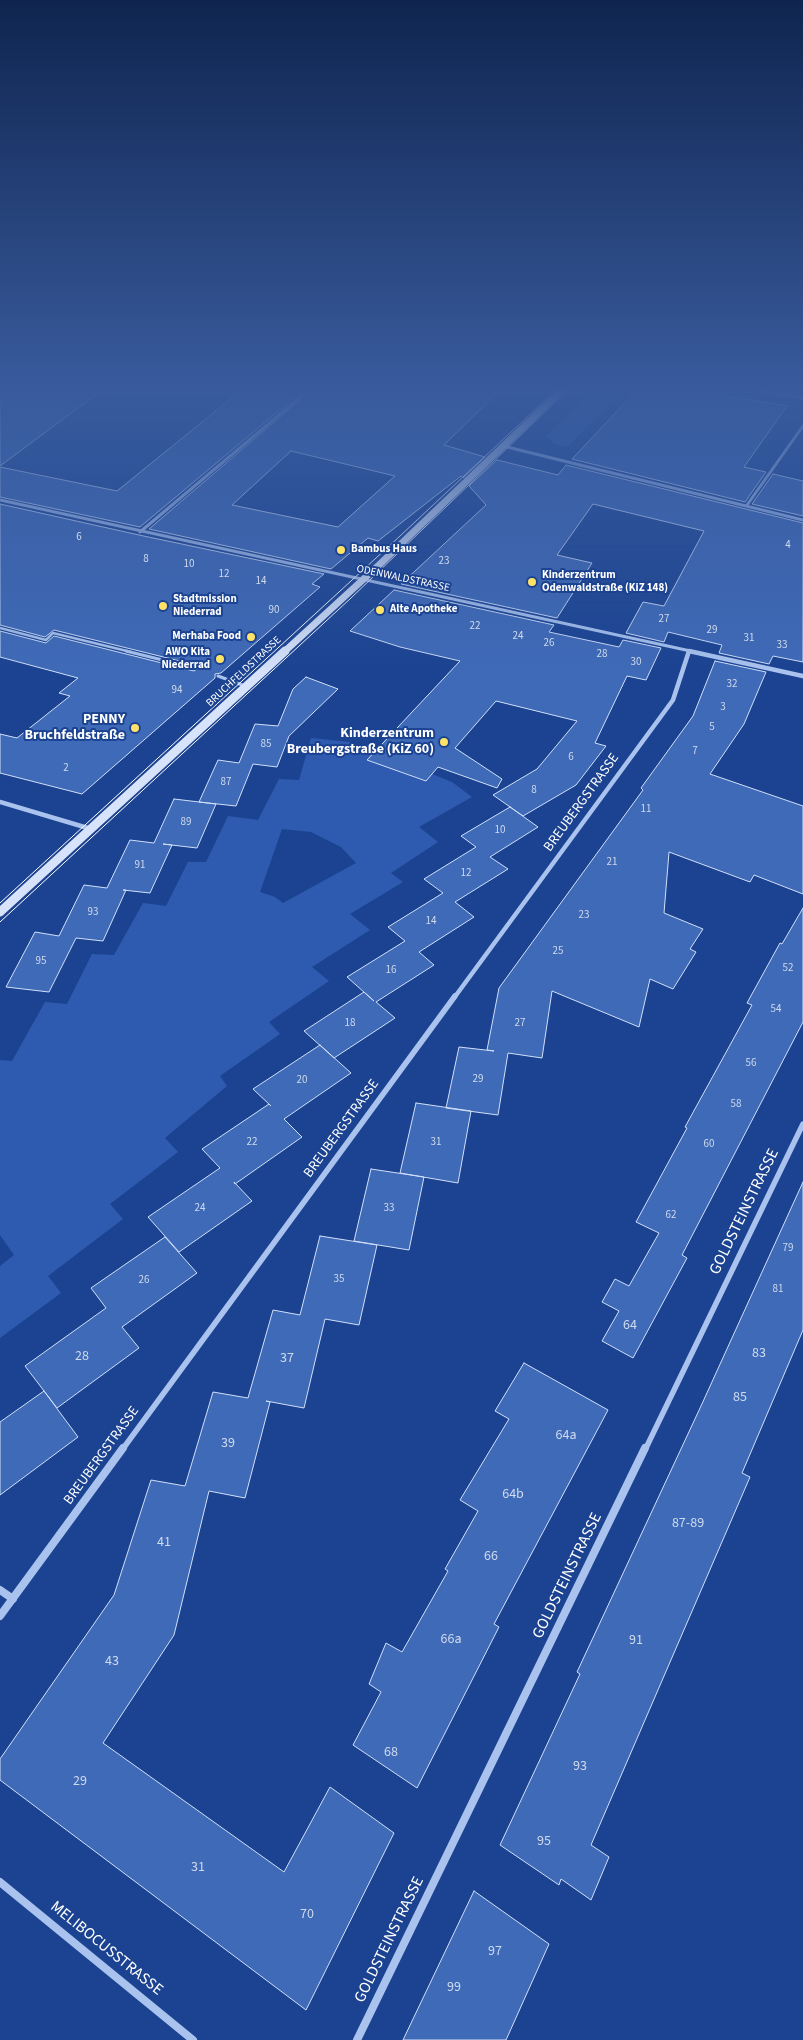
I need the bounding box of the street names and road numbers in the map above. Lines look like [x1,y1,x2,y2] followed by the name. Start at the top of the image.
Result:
[355,563,451,595] street label: ODENWALDSTRASSE
[204,634,284,710] street label: BRUCHFELDSTRASSE
[541,751,623,855] street label: BREUBERGSTRASSE
[301,1077,383,1181] street label: BREUBERGSTRASSE
[706,1146,784,1278] street label: GOLDSTEINSTRASSE
[61,1404,143,1508] street label: BREUBERGSTRASSE
[529,1510,607,1642] street label: GOLDSTEINSTRASSE
[351,1874,429,2006] street label: GOLDSTEINSTRASSE
[46,1898,166,2000] street label: MELIBOCUSSTRASSE

